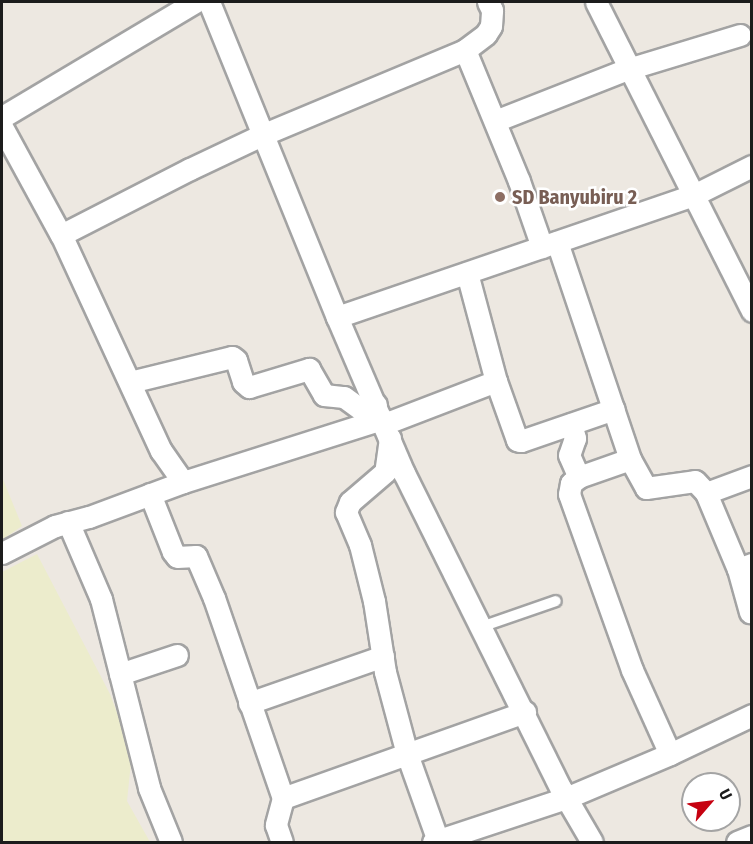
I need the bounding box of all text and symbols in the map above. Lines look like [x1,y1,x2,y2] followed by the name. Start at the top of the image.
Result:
[512,185,637,209] place label: SD Banyubiru 2
[493,190,507,204] marker: SD Banyubiru 2
[681,772,741,832] north arrow
[715,786,736,803] text: U

